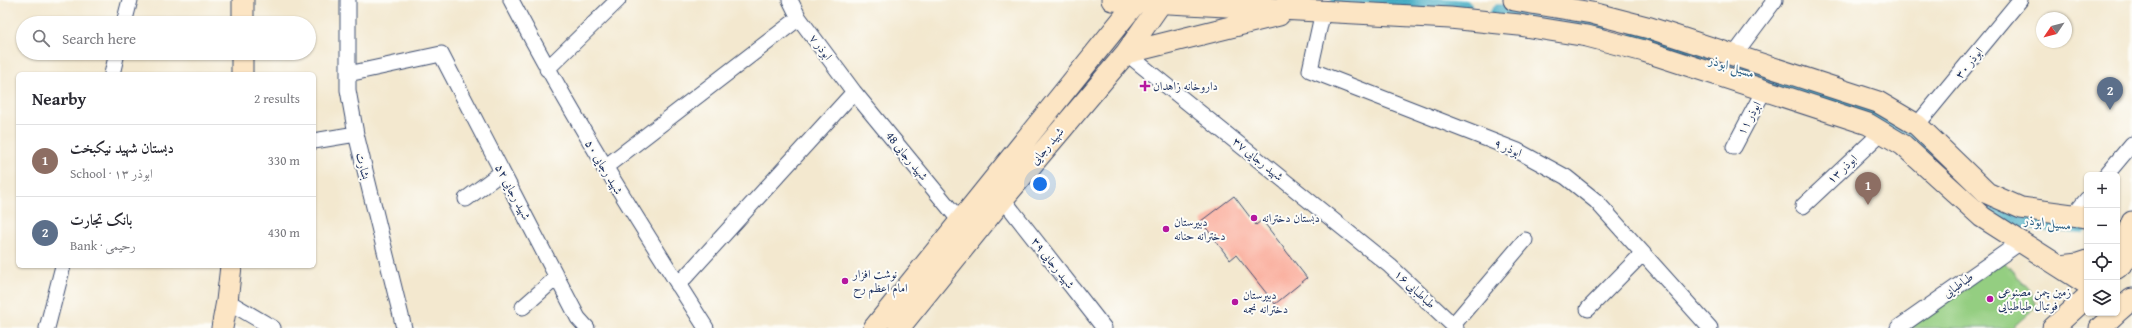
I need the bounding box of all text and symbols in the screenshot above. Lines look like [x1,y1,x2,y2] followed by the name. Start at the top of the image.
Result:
[2036,12,2072,48] north arrow
[16,16,316,60] search box
[30,27,52,49] icon: search
[62,28,136,49] text: Search here
[806,30,837,64] street label: ابوذر ۷
[1951,43,1987,82] street label: ابوذر ۳۰
[1705,50,1757,83] water label: مسیل ابوذر
[1153,77,1218,94] place label: داروخانه زاهدان
[2097,77,2123,110] pin: 2
[1140,81,1150,91] marker: داروخانه زاهدان
[32,86,86,111] text: Nearby
[254,89,300,108] text: 2 results
[1732,98,1765,138] street label: ابوذر ۱۱
[1026,123,1067,168] street label: شهید رجایی
[882,128,932,184] street label: شهید رجایی 48
[1229,133,1287,184] street label: شهید رجایی ۳۷
[1492,134,1525,161] street label: ابوذر ۹
[581,136,627,197] street label: شهید رجایی ۵۰
[70,137,174,158] text: دبستان شهید نیکبخت
[1823,150,1861,187] street label: ابوذر ۱۳
[42,151,48,170] text: 1
[268,151,300,170] text: 330 m
[352,151,375,181] street label: بشارت
[492,161,535,223] street label: شهید رجایی ۵۲
[70,164,153,183] text: School · ابوذر ۱۳
[1855,172,1881,205] pin: 1
[2084,172,2120,316] map controls
[2084,172,2120,208] button: +
[1030,174,1050,194] your location
[2084,208,2120,244] button: −
[70,209,132,230] text: بانک تجارت
[1262,209,1320,226] place label: دبستان دخترانه
[2022,210,2073,235] water label: مسیل ابوذر
[1174,213,1226,244] place label: دبیرستان دخترانه حنانه
[1249,213,1259,223] marker: دبستان دخترانه
[42,223,48,242] text: 2
[268,223,300,242] text: 430 m
[1161,224,1171,234] marker: دبیرستان دخترانه حنانه
[1028,233,1079,292] street label: شهید رجایی ۳۹
[70,236,136,255] text: Bank · رحیمی
[2084,244,2120,280] button: locate
[852,265,908,299] place label: نوشت افزار امام اعظم رح
[1391,265,1440,312] street label: طباطبایی ۱۶
[1939,268,1977,301] street label: طباطبایی
[840,276,850,286] marker: نوشت افزار امام اعظم رح
[2084,280,2120,316] button: layers
[1998,283,2071,314] place label: زمین چمن مصنوعی فوتبال طباطبایی
[1243,286,1288,317] place label: دبیرستان دخترانه نجمه
[1985,294,1995,304] marker: زمین چمن مصنوعی فوتبال طباطبایی
[1230,297,1240,307] marker: دبیرستان دخترانه نجمه

